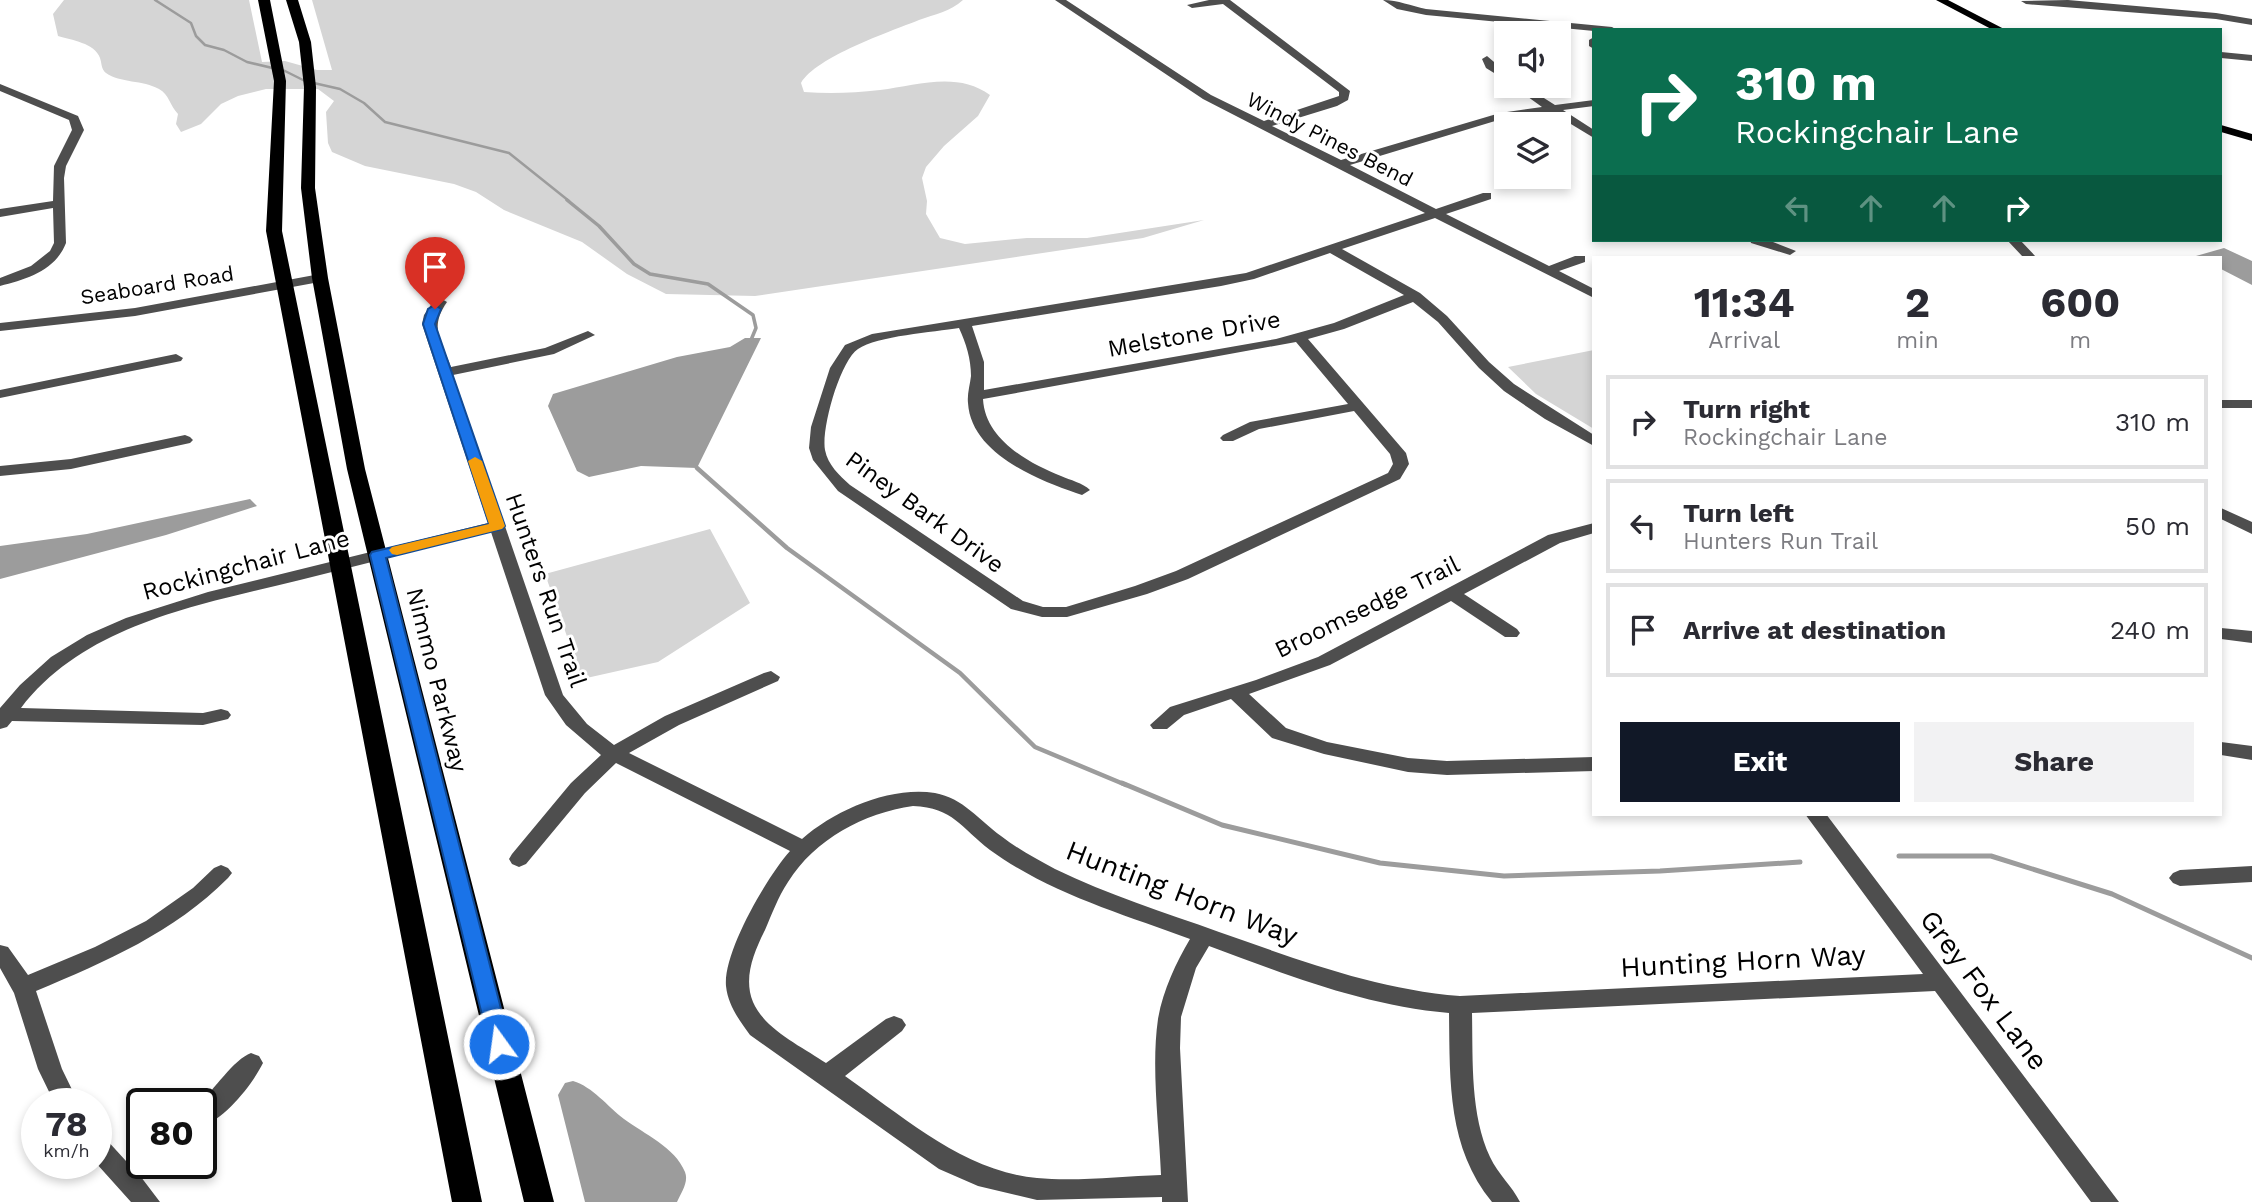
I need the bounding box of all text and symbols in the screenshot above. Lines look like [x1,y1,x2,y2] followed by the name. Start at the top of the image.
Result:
[1494,21,1571,189] map controls
[1494,21,1571,98] button: sound
[1735,54,1877,112] text: 310 m
[1620,56,1711,147] icon: right
[1243,86,1417,192] street label: Windy Pines Bend
[1494,112,1571,189] button: layers
[1735,113,2019,151] text: Rockingchair Lane
[1779,189,1817,227] icon: left
[1852,189,1890,227] icon: ahead
[1925,189,1963,227] icon: ahead
[1998,189,2036,227] icon: right
[405,237,465,309] pin
[416,248,454,286] icon: arrive
[79,261,235,309] street label: Seaboard Road
[1694,278,1795,327] text: 11:34
[1905,278,1930,327] text: 2
[2040,278,2120,327] text: 600
[1105,305,1283,363] street label: Melstone Drive
[1708,327,1780,354] text: Arrival
[1896,327,1939,354] text: min
[2069,327,2091,354] text: m
[1683,394,1810,424] text: Turn right
[1624,403,1662,441] icon: right
[2115,407,2190,437] text: 310 m
[1683,424,1887,451] text: Rockingchair Lane
[840,445,1010,579] street label: Piney Bark Drive
[500,489,593,691] street label: Hunters Run Trail
[1683,498,1794,528] text: Turn left
[1624,507,1662,545] icon: left
[2125,511,2190,541] text: 50 m
[139,524,353,606] street label: Rockingchair Lane
[1683,528,1878,555] text: Hunters Run Trail
[1270,550,1465,664] street label: Broomsedge Trail
[401,585,474,776] street label: Nimmo Parkway
[1624,611,1662,649] icon: arrive
[1683,615,1946,645] text: Arrive at destination
[2110,615,2190,645] text: 240 m
[1620,722,1900,802] button: Exit
[1914,722,2194,802] button: Share
[1061,834,1303,953] street label: Hunting Horn Way
[1913,903,2055,1077] street label: Grey Fox Lane
[1619,938,1867,984] street label: Hunting Horn Way
[462,1007,536,1081] position arrow
[126,1088,217,1179] speed limit sign: 80
[45,1103,88,1145] text: 78
[43,1140,90,1161] text: km/h

